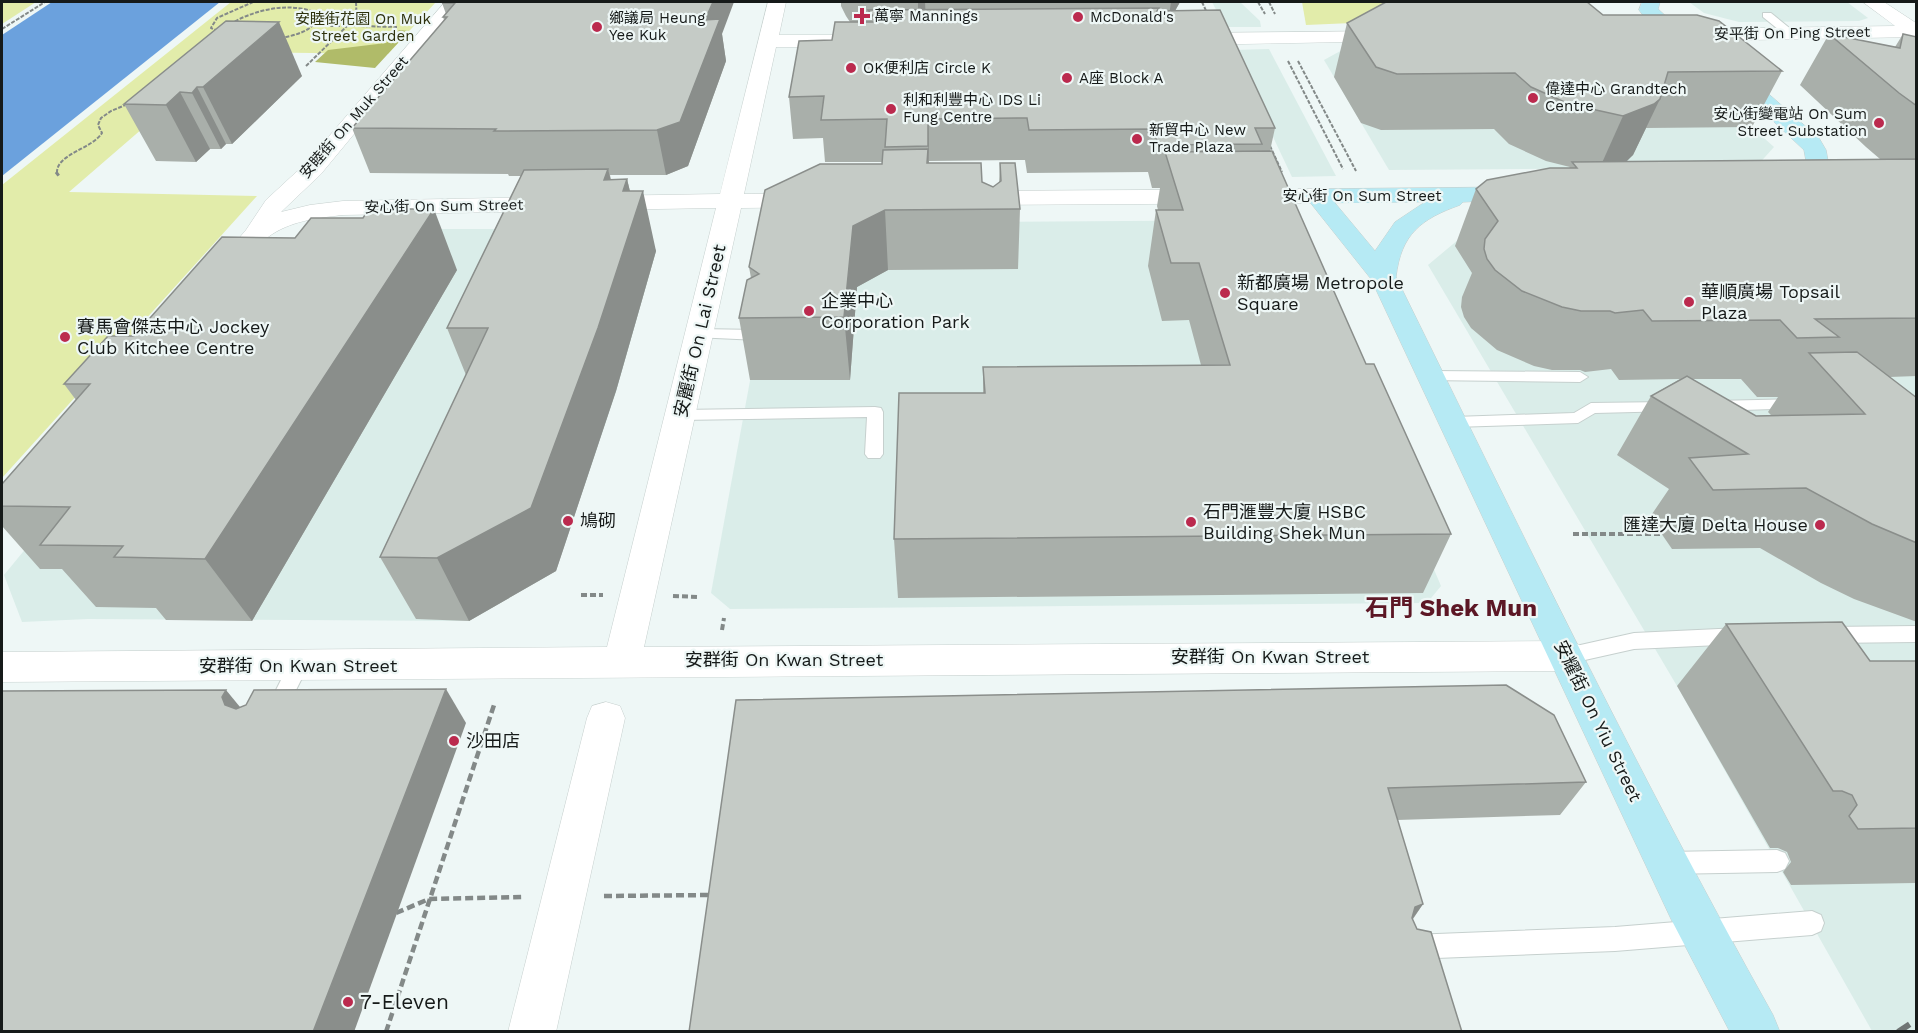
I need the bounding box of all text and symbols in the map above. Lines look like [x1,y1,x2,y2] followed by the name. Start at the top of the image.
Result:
[874,7,978,25] place label: 萬寧 Mannings
[1090,8,1174,26] place label: McDonald's
[609,9,705,44] place label: 鄉議局 Heung Yee Kuk
[855,9,869,23] marker: 萬寧 Mannings
[295,10,432,45] park label: 安睦街花園 On Muk Street Garden
[1071,10,1085,24] marker: McDonald's
[590,20,604,34] marker: 鄉議局 Heung Yee Kuk
[1714,23,1871,43] street label: 安平街 On Ping Street
[296,52,412,182] street label: 安睦街 On Muk Street
[863,59,991,77] place label: OK便利店 Circle K
[844,61,858,75] marker: OK便利店 Circle K
[1079,69,1163,87] place label: A座 Block A
[1060,71,1074,85] marker: A座 Block A
[1545,80,1687,115] place label: 偉達中心 Grandtech Centre
[903,91,1041,126] place label: 利和利豐中心 IDS Li Fung Centre
[1526,91,1540,105] marker: 偉達中心 Grandtech Centre
[884,102,898,116] marker: 利和利豐中心 IDS Li Fung Centre
[1713,105,1867,140] place label: 安心街變電站 On Sum Street Substation
[1872,116,1886,130] marker: 安心街變電站 On Sum Street Substation
[1149,121,1246,156] place label: 新貿中心 New Trade Plaza
[1130,132,1144,146] marker: 新貿中心 New Trade Plaza
[1282,187,1442,205] street label: 安心街 On Sum Street
[364,196,524,216] street label: 安心街 On Sum Street
[669,242,730,419] street label: 安麗街 On Lai Street
[1237,272,1404,314] place label: 新都廣場 Metropole Square
[1701,281,1841,323] place label: 華順廣場 Topsail Plaza
[1218,286,1232,300] marker: 新都廣場 Metropole Square
[821,290,970,332] place label: 企業中心 Corporation Park
[1682,295,1696,309] marker: 華順廣場 Topsail Plaza
[802,304,816,318] marker: 企業中心 Corporation Park
[77,316,270,358] place label: 賽馬會傑志中心 Jockey Club Kitchee Centre
[58,330,72,344] marker: 賽馬會傑志中心 Jockey Club Kitchee Centre
[1203,501,1366,543] place label: 石門滙豐大廈 HSBC Building Shek Mun
[580,510,616,531] place label: 鳩砌
[561,514,575,528] marker: 鳩砌
[1623,514,1808,535] place label: 匯達大廈 Delta House
[1184,515,1198,529] marker: 石門滙豐大廈 HSBC Building Shek Mun
[1813,518,1827,532] marker: 匯達大廈 Delta House
[1365,594,1537,622] district label: 石門 Shek Mun
[1550,637,1647,805] street label: 安耀街 On Yiu Street
[1171,646,1370,667] street label: 安群街 On Kwan Street
[685,649,884,670] street label: 安群街 On Kwan Street
[199,655,398,676] street label: 安群街 On Kwan Street
[466,730,520,751] place label: 沙田店
[447,734,461,748] marker: 沙田店
[360,989,449,1014] place label: 7-Eleven
[341,995,355,1009] marker: 7-Eleven

